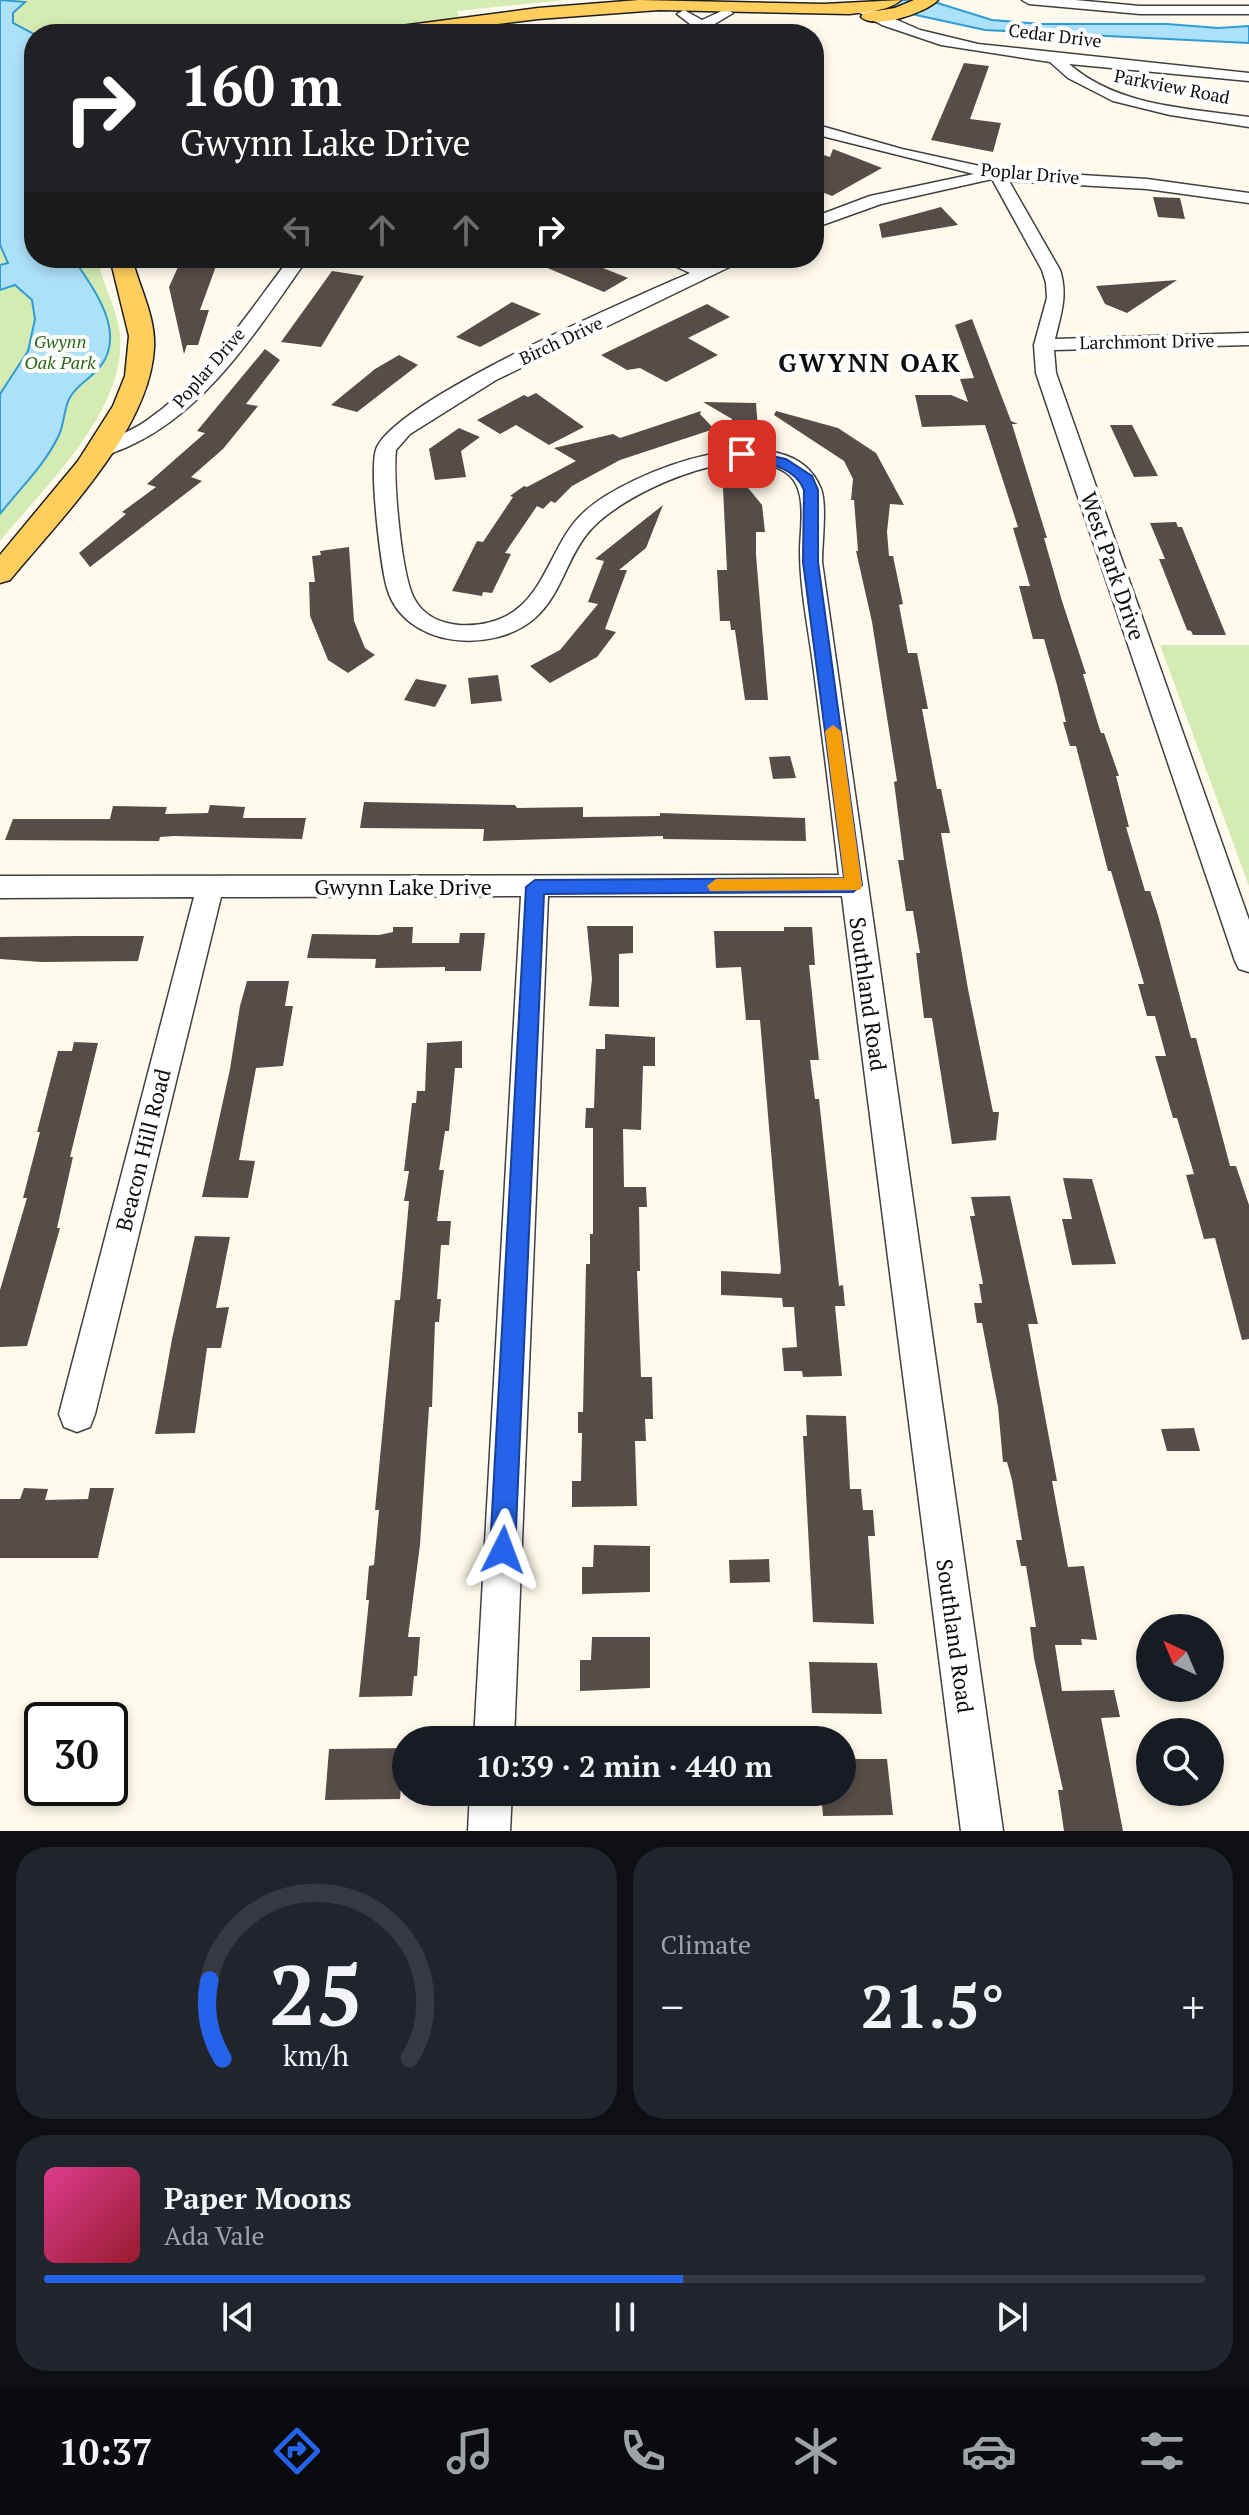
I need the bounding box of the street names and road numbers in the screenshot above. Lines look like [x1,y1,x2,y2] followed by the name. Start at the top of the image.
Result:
[1007,17,1103,53] street label: Cedar Drive
[1112,63,1232,109] street label: Parkview Road
[980,157,1080,189] street label: Poplar Drive
[515,310,606,370] street label: Birch Drive
[167,322,250,413] street label: Poplar Drive
[1079,328,1215,354] street label: Larchmont Drive
[1075,488,1152,644] street label: West Park Drive
[314,872,492,901] street label: Gwynn Lake Drive
[843,915,894,1073] street label: Southland Road
[108,1066,177,1234] street label: Beacon Hill Road
[930,1557,981,1715] street label: Southland Road

